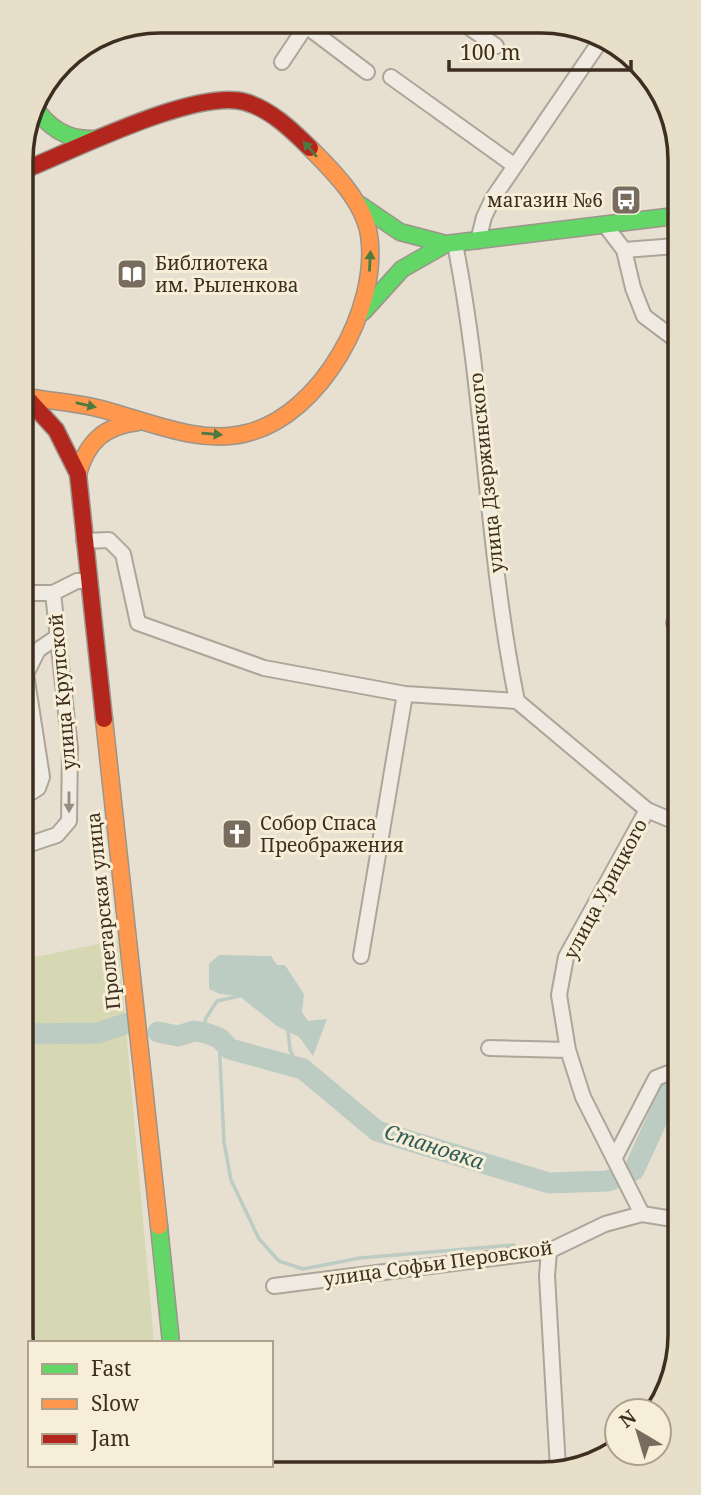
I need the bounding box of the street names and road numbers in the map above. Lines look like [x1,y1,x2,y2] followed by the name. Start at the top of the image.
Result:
[463,372,509,574] street label: улица Дзержинского
[42,613,82,771] street label: улица Крупской
[80,811,126,1011] street label: Пролетарская улица
[557,814,653,964] street label: улица Урицкого
[322,1234,554,1292] street label: улица Софьи Перовской

